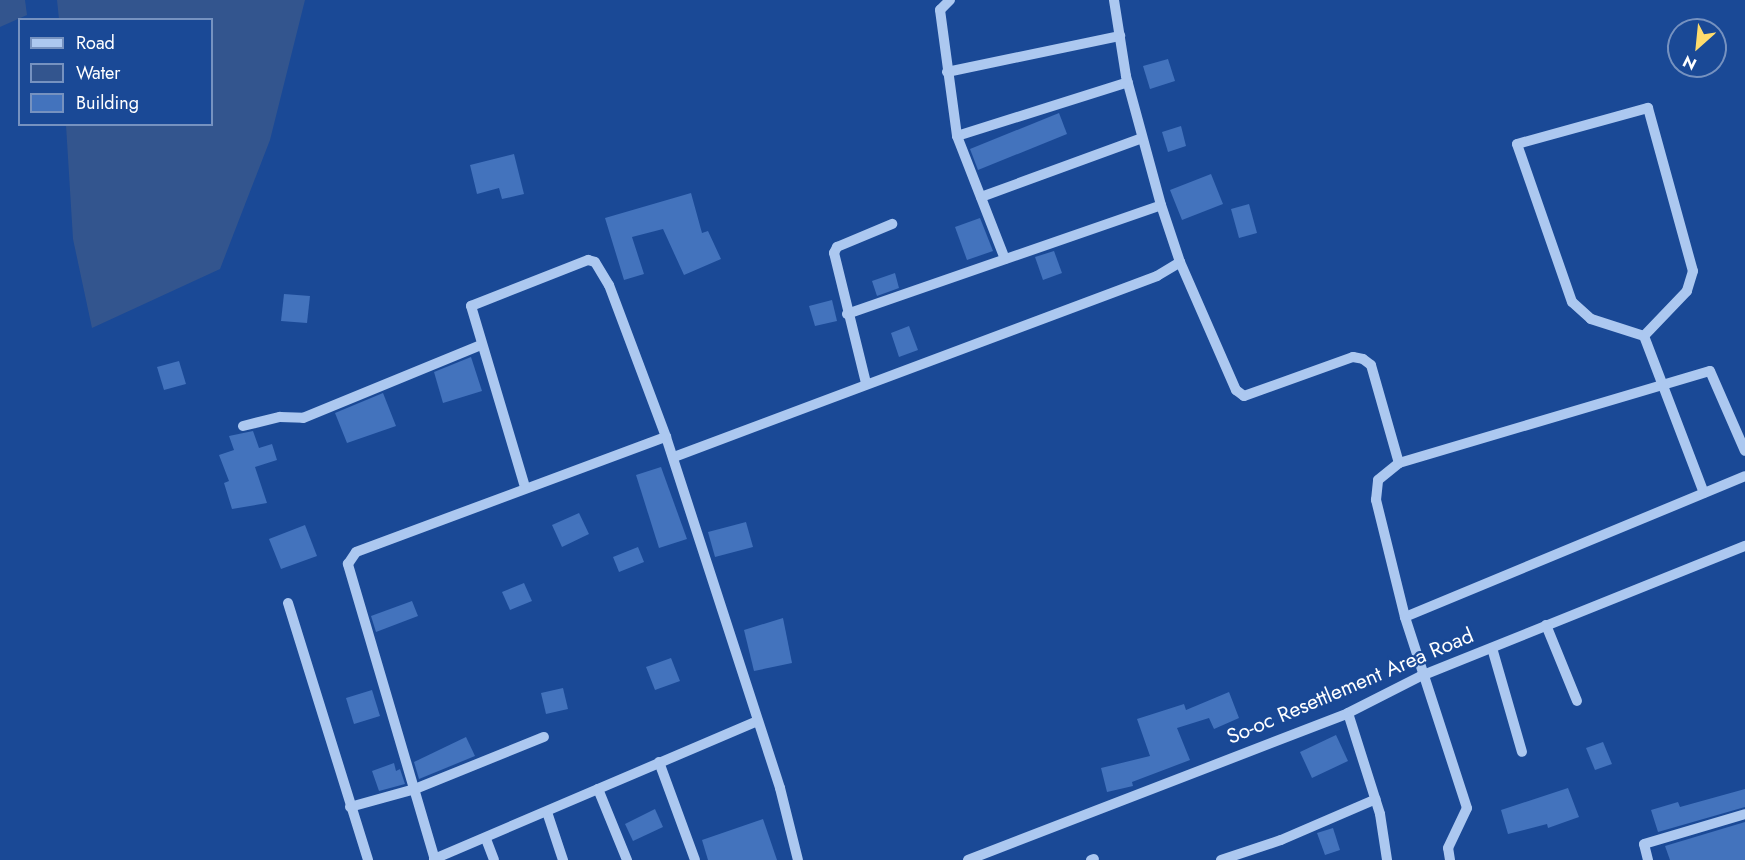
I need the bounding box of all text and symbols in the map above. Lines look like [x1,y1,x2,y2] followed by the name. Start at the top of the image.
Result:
[18,18,213,126] legend
[1667,18,1727,78] north arrow
[76,30,115,56] text: Road
[1679,50,1700,76] text: N
[76,60,120,86] text: Water
[76,90,139,116] text: Building
[1223,623,1477,749] street label: So-oc Resettlement Area Road

